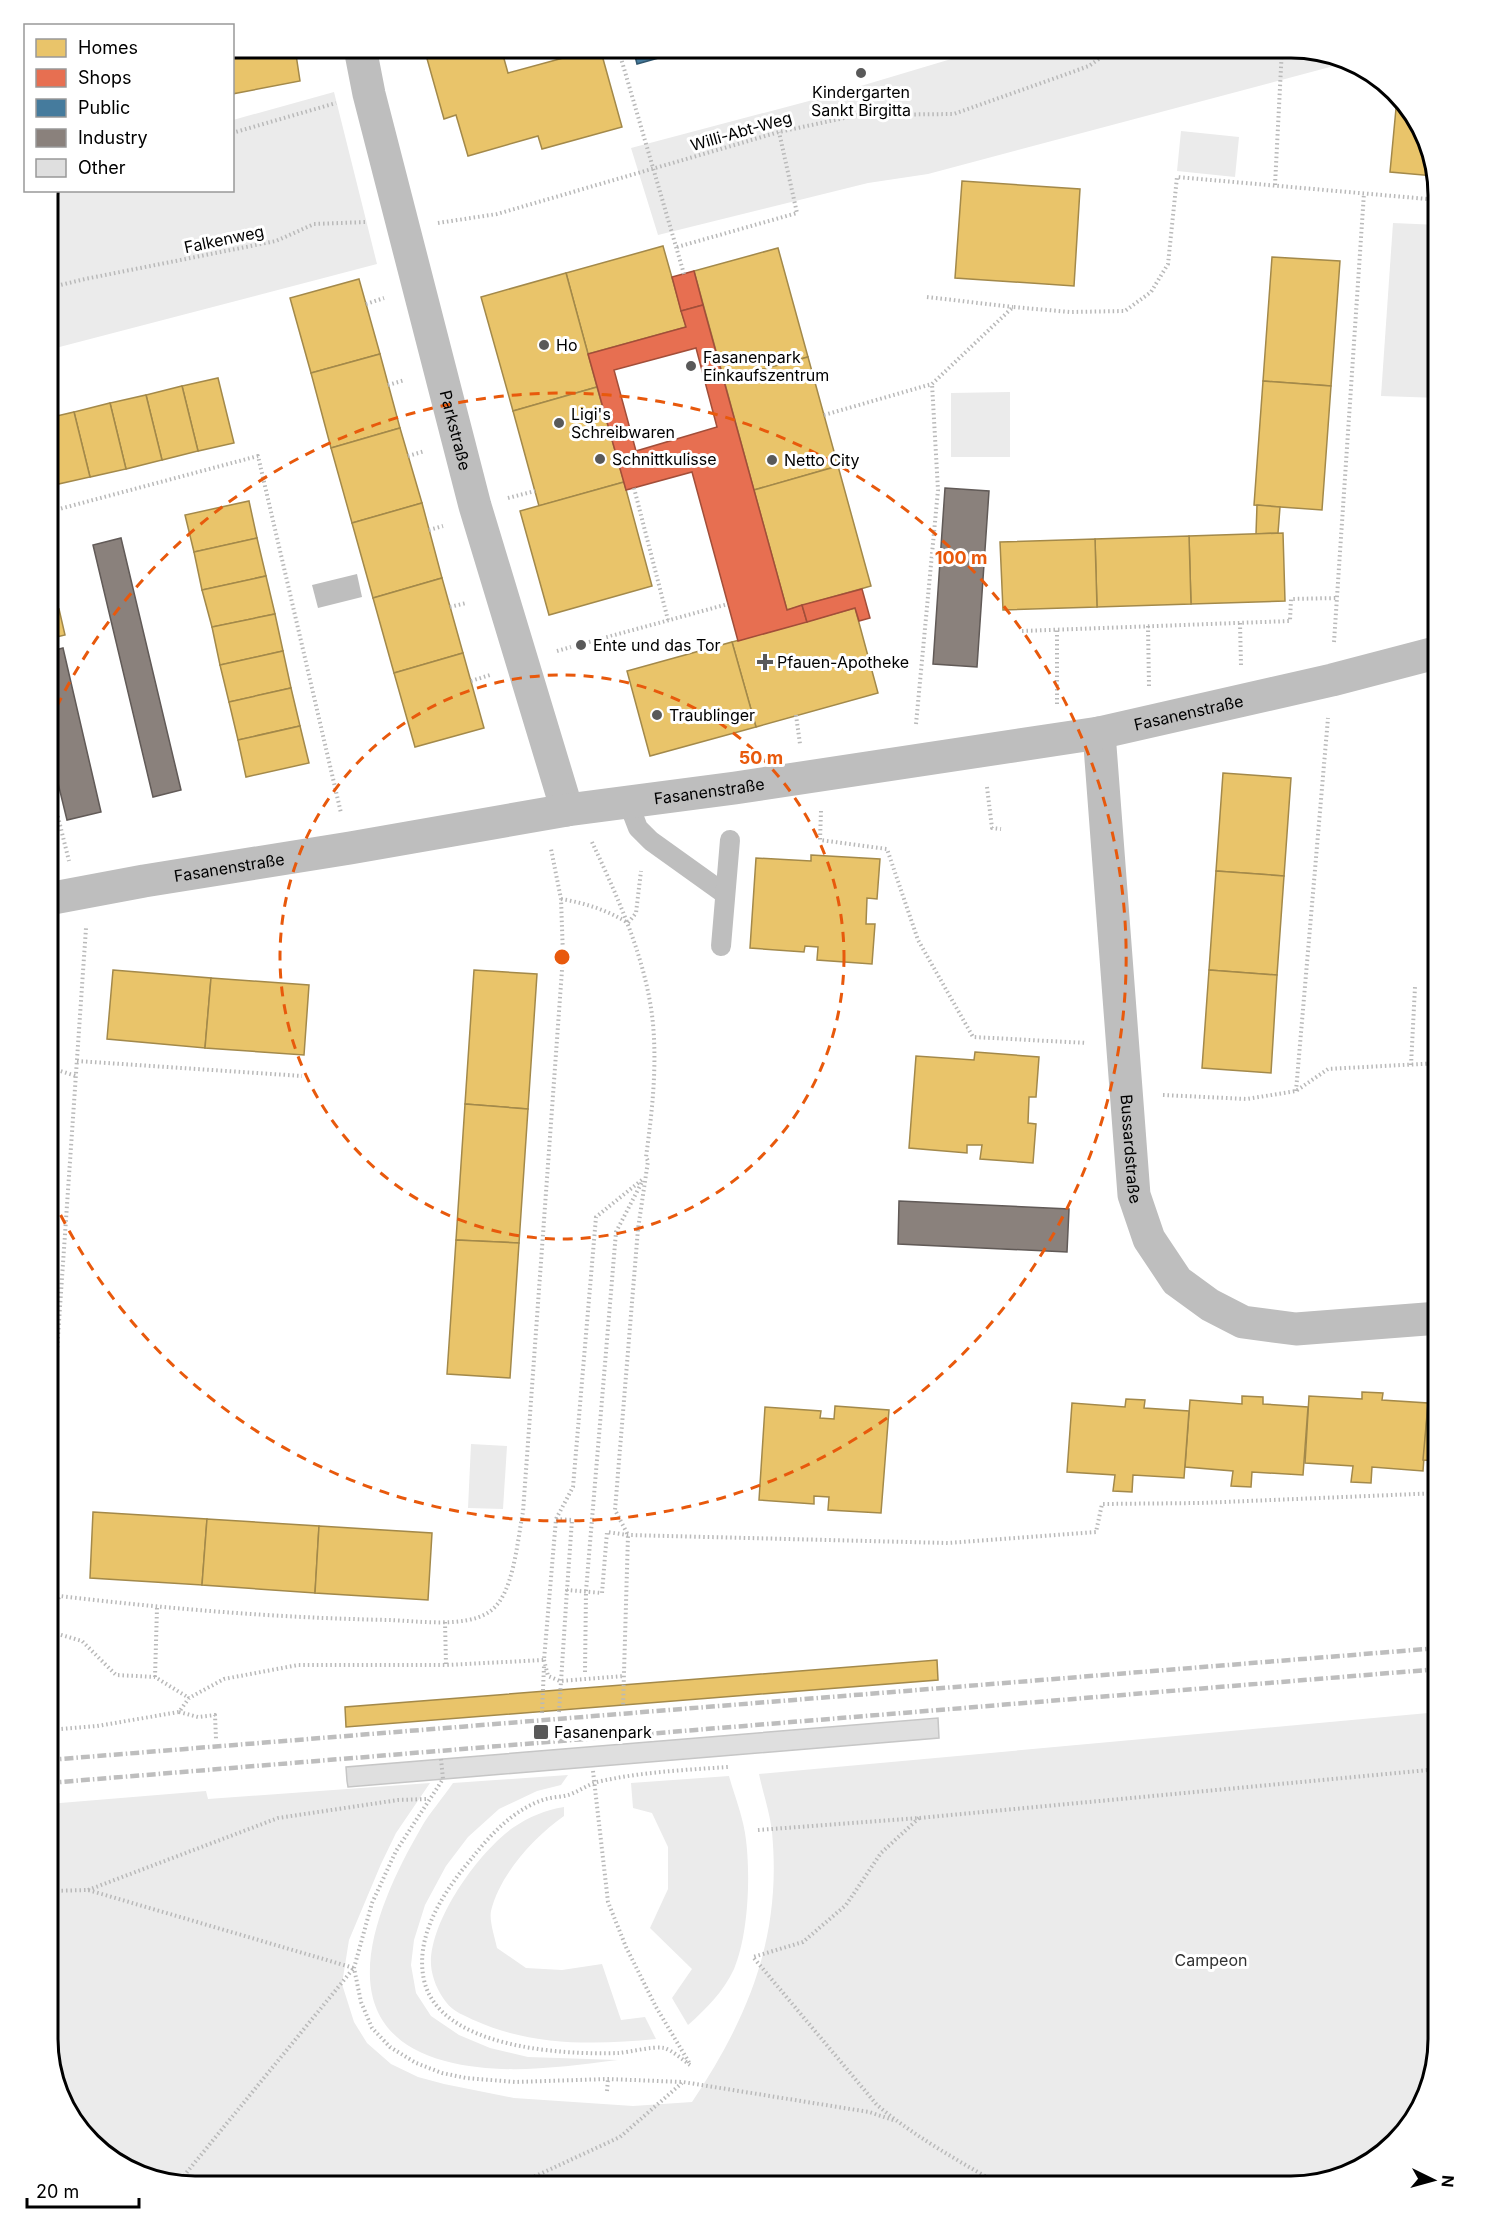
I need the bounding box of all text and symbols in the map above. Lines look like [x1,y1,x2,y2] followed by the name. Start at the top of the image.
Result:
[24,24,234,192] legend
[78,37,138,58] text: Homes
[854,66,868,80] marker: Kindergarten Sankt Birgitta
[78,67,132,88] text: Shops
[811,82,911,120] place label: Kindergarten Sankt Birgitta
[78,97,130,118] text: Public
[688,107,794,155] street label: Willi-Abt-Weg
[78,127,148,148] text: Industry
[78,157,126,178] text: Other
[182,221,266,257] street label: Falkenweg
[556,335,577,355] place label: Ho
[537,338,551,352] marker: Ho
[703,347,829,385] place label: Fasanenpark Einkaufszentrum
[684,359,698,373] marker: Fasanenpark Einkaufszentrum
[436,388,475,472] street label: Parkstraße
[571,404,675,442] place label: Ligi's Schreibwaren
[552,416,566,430] marker: Ligi's Schreibwaren
[612,449,716,469] place label: Schnittkulisse
[784,450,860,470] place label: Netto City
[593,452,607,466] marker: Schnittkulisse
[765,453,779,467] marker: Netto City
[935,547,987,568] text: 100 m
[593,635,721,655] place label: Ente und das Tor
[574,638,588,652] marker: Ente und das Tor
[777,652,909,672] place label: Pfauen-Apotheke
[758,655,772,669] marker: Pfauen-Apotheke
[1132,691,1245,735] street label: Fasanenstraße
[669,705,755,725] place label: Traublinger
[650,708,664,722] marker: Traublinger
[739,747,783,768] text: 50 m
[653,774,766,809] street label: Fasanenstraße
[173,849,286,886] street label: Fasanenstraße
[552,947,572,967] centre of rings
[1116,1094,1146,1206] street label: Bussardstraße
[554,1722,652,1742] place label: Fasanenpark
[532,1723,550,1741] marker: Fasanenpark
[1175,1950,1247,1970] park label: Campeon
[1403,2150,1463,2210] north arrow
[27,2171,140,2209] scale bar
[1437,2174,1458,2188] text: N
[36,2181,79,2202] text: 20 m

